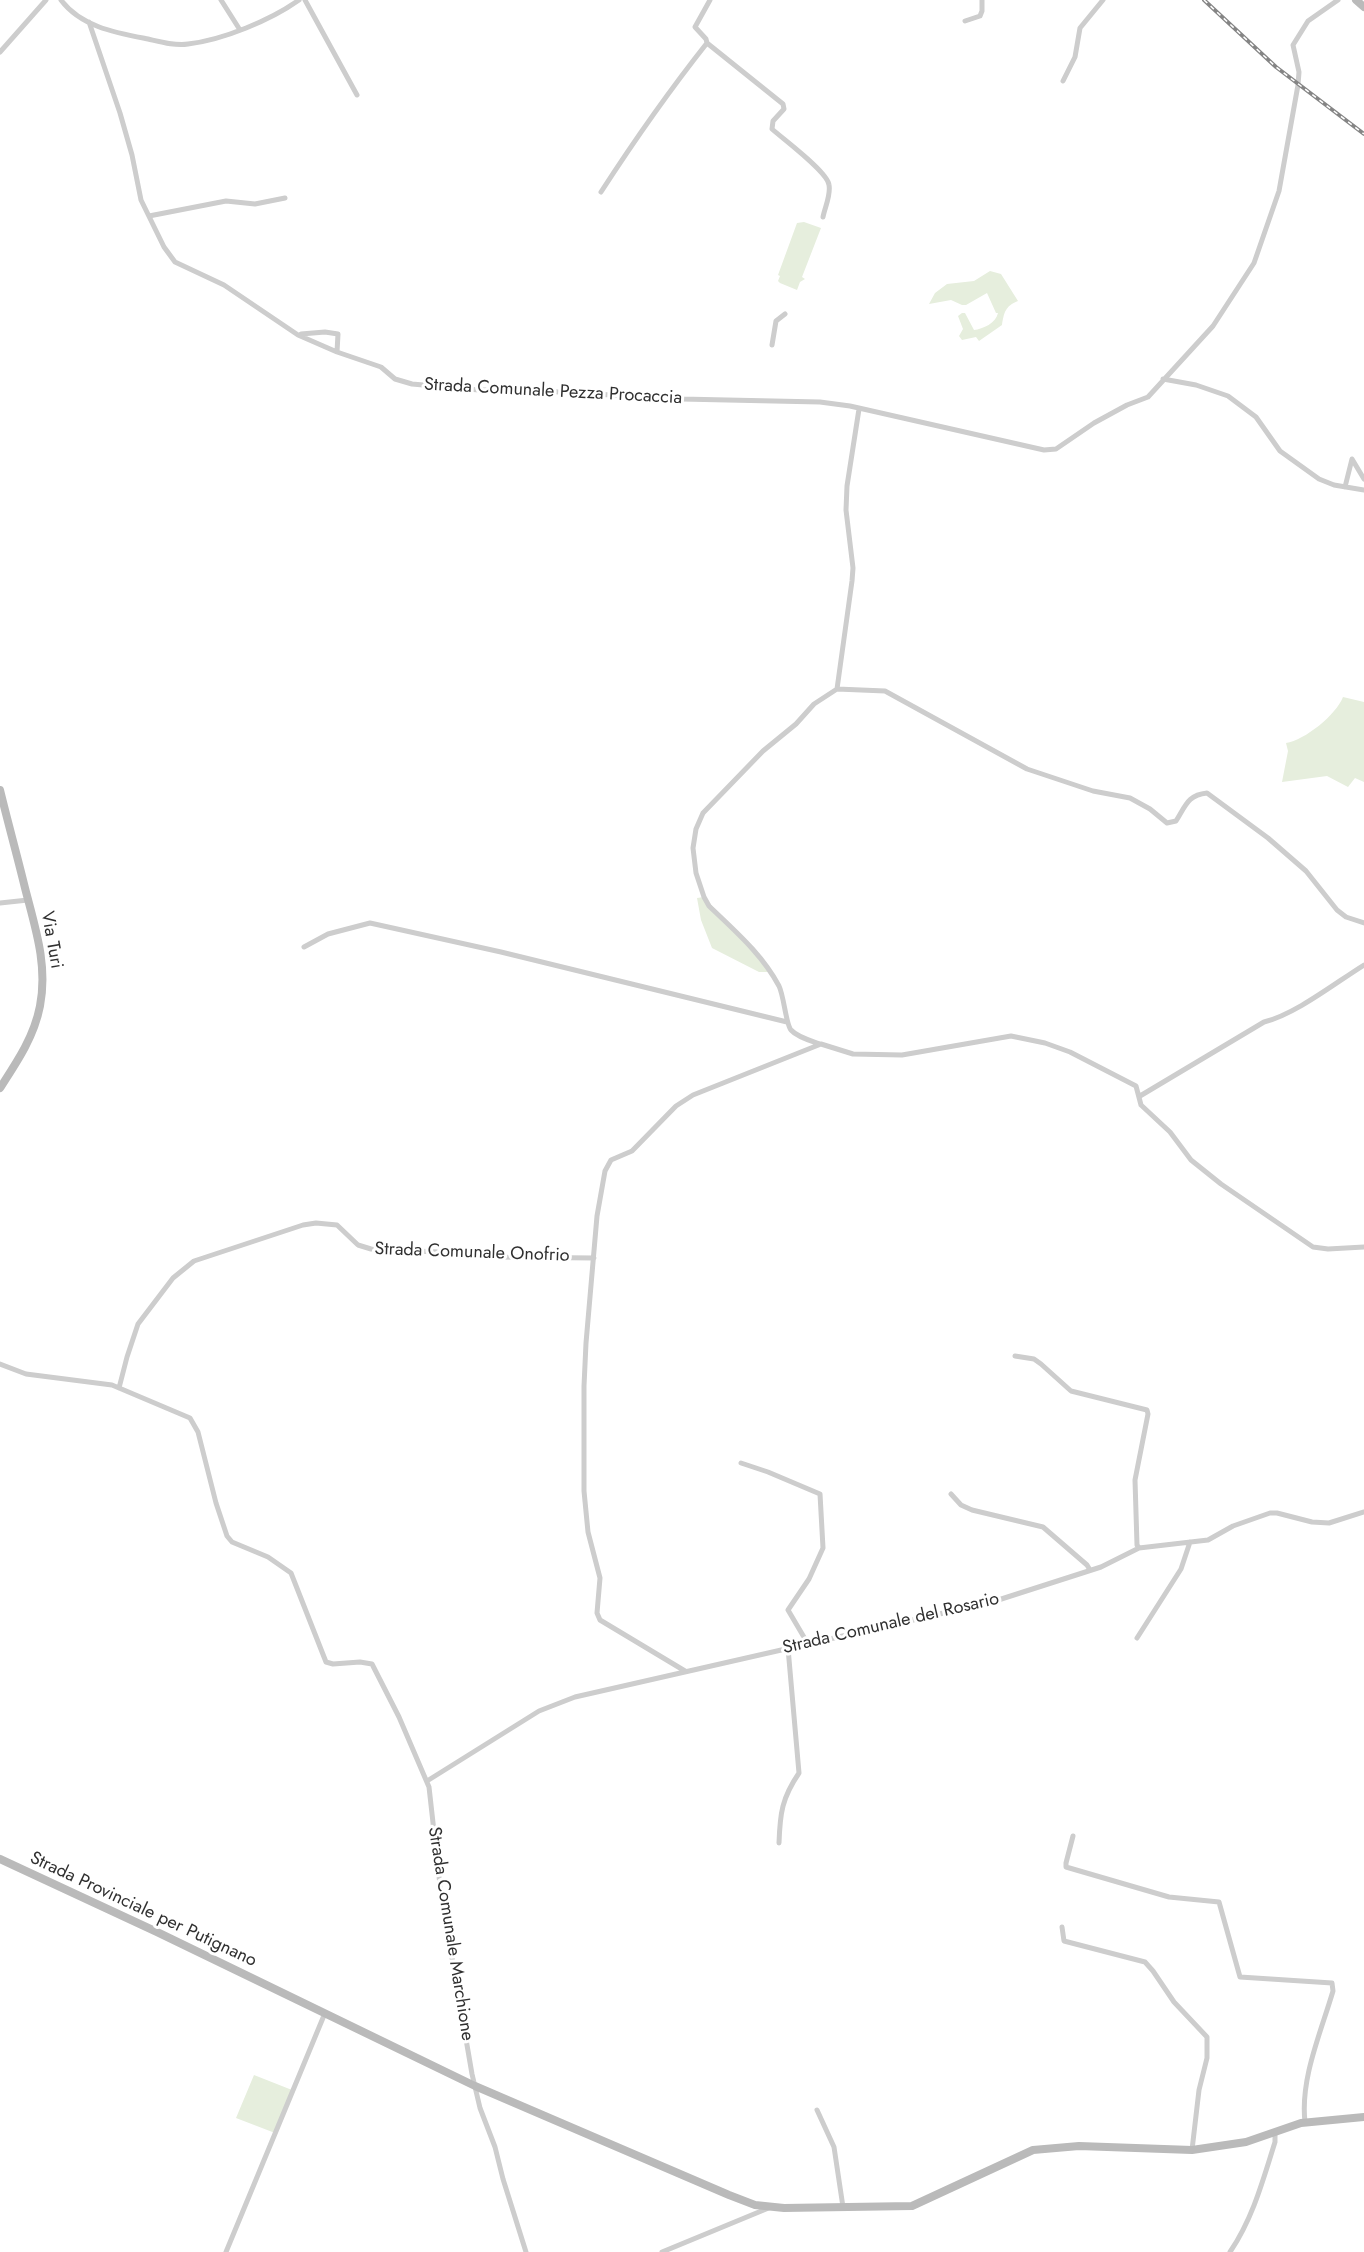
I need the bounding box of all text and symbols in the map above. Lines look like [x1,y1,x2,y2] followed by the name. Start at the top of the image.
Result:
[423,374,683,410] street label: Strada Comunale Pezza Procaccia
[35,910,67,970] street label: Via Turi
[374,1239,570,1267] street label: Strada Comunale Onofrio
[781,1589,1001,1659] street label: Strada Comunale del Rosario
[422,1825,478,2043] street label: Strada Comunale Marchione
[26,1848,260,1972] street label: Strada Provinciale per Putignano

